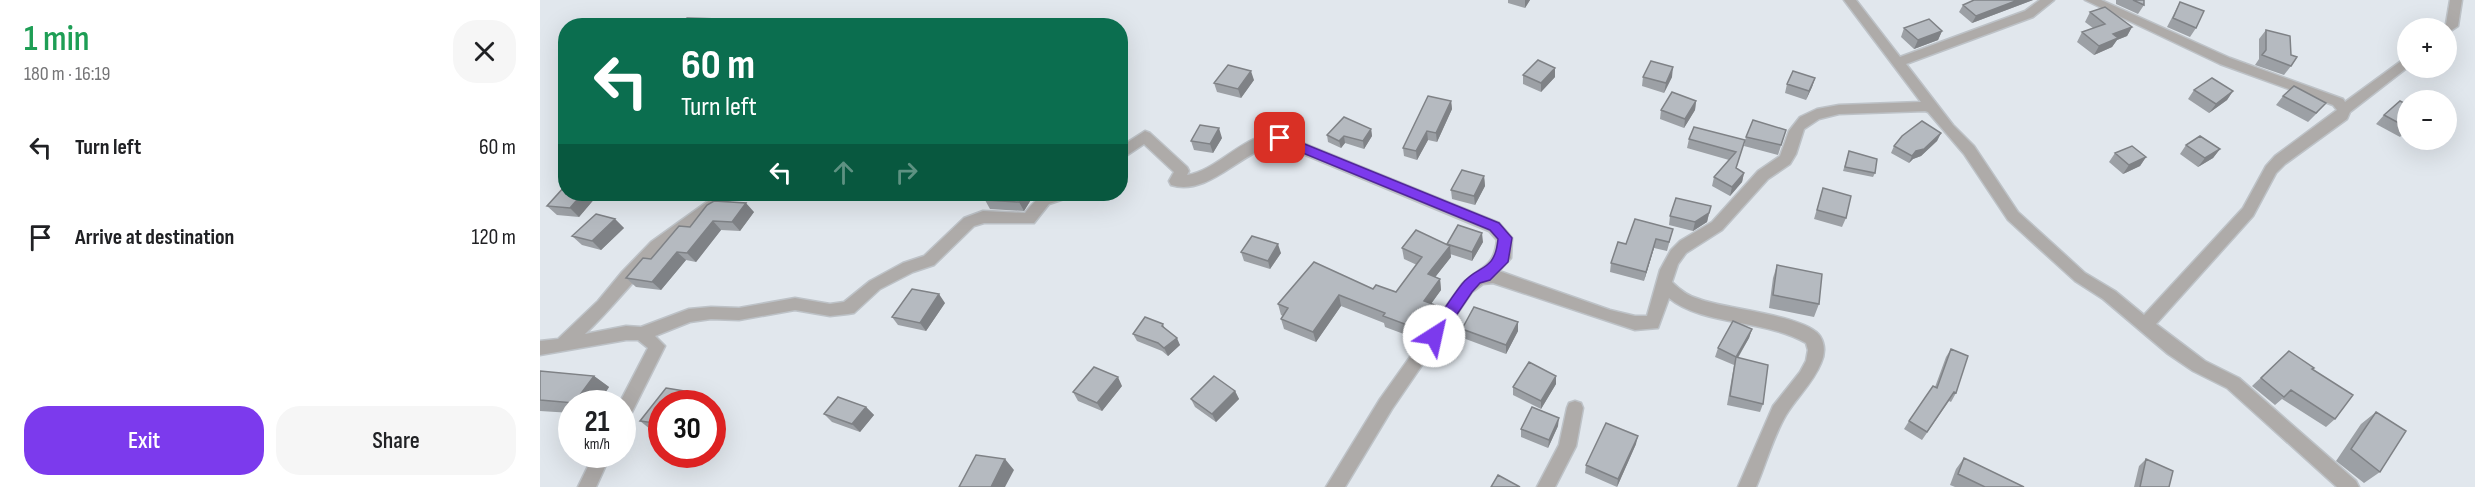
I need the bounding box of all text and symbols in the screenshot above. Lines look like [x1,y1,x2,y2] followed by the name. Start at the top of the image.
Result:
[24,18,89,61] text: 1 min
[2397,18,2457,150] map controls
[2397,18,2457,78] button: +
[453,20,516,83] button: close
[681,40,755,91] text: 60 m
[582,42,660,120] icon: left
[24,62,110,86] text: 180 m · 16:19
[2397,90,2457,150] button: −
[681,91,757,123] text: Turn left
[1254,112,1305,163] pin
[1263,121,1296,154] icon: arrive
[24,131,57,164] icon: left
[75,134,141,161] text: Turn left
[479,134,516,161] text: 60 m
[764,156,797,189] icon: left
[827,156,860,189] icon: ahead
[890,156,923,189] icon: right
[24,221,57,254] icon: arrive
[75,224,234,251] text: Arrive at destination
[472,224,516,251] text: 120 m
[1402,304,1466,368] position arrow
[648,390,726,468] speed limit sign: 30
[585,404,609,440] text: 21
[24,406,264,475] button: Exit
[276,406,516,475] button: Share
[584,435,610,454] text: km/h

